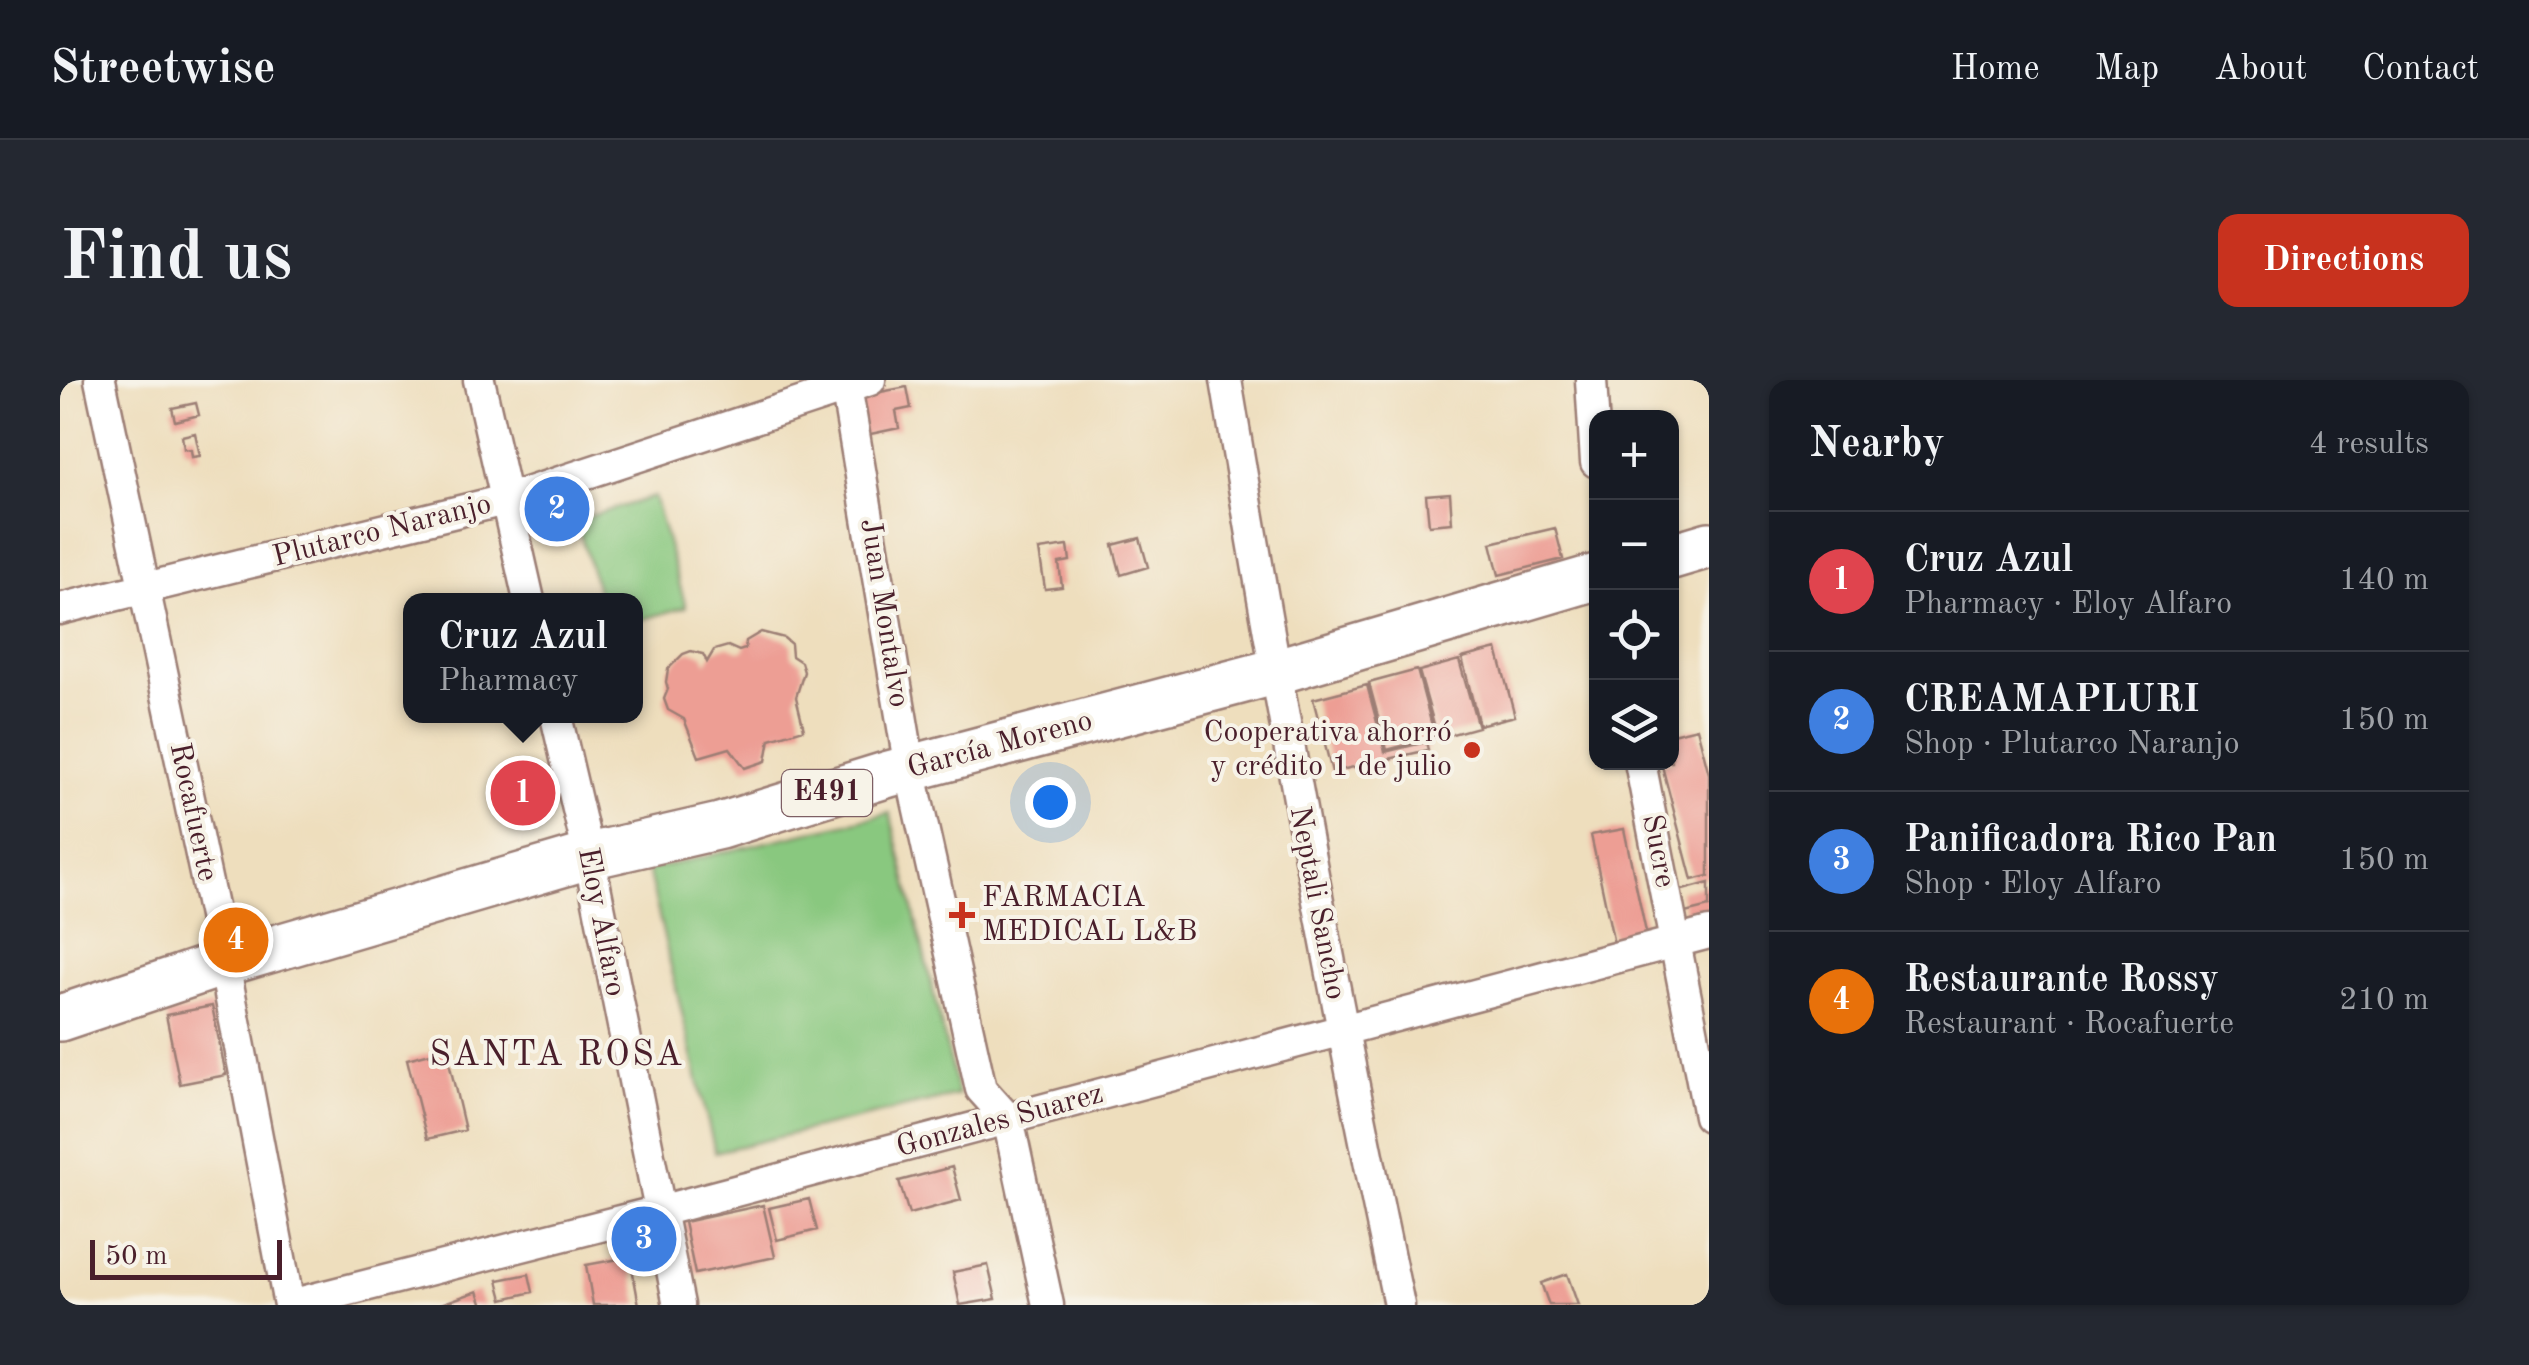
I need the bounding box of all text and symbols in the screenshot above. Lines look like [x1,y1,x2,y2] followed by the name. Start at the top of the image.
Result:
[50,45,276,93] text: Streetwise
[1951,52,2040,87] text: Home
[2095,52,2159,87] text: Map
[2214,52,2307,87] text: About
[2362,52,2479,87] text: Contact
[2218,214,2469,307] button: Directions
[60,225,292,295] text: Find us
[1589,410,1679,770] map controls
[1589,410,1679,500] button: +
[1809,424,1945,466] text: Nearby
[2309,429,2429,461] text: 4 results
[524,472,590,546] pin: 2
[270,489,494,573] street label: Plutarco Naranjo
[1589,500,1679,590] button: −
[854,517,914,709] street label: Juan Montalvo
[1904,542,2073,580] text: Cruz Azul
[1832,565,1851,597] text: 1
[2339,565,2429,597] text: 140 m
[1904,589,2232,621] text: Pharmacy · Eloy Alfaro
[1589,590,1679,680] button: locate
[403,593,643,723] popup
[438,619,608,657] text: Cruz Azul
[438,666,579,698] text: Pharmacy
[1589,680,1679,770] button: layers
[1904,682,2200,720] text: CREAMAPLURI
[1832,705,1851,737] text: 2
[2339,705,2429,737] text: 150 m
[904,706,1096,784] street label: García Moreno
[1203,718,1452,782] place label: Cooperativa ahorró y crédito 1 de julio
[1904,729,2240,761] text: Shop · Plutarco Naranjo
[1461,739,1483,761] marker: Cooperativa ahorró y crédito 1 de julio
[164,740,222,884] street label: Rocafuerte
[490,756,556,830] pin: 1
[782,770,872,816] road number: E491
[1025,777,1076,828] your location
[1284,804,1350,1002] street label: Neptali Sancho
[1636,812,1680,890] street label: Sucre
[1904,822,2277,860] text: Panificadora Rico Pan
[572,845,630,999] street label: Eloy Alfaro
[1832,845,1851,877] text: 3
[2339,845,2429,877] text: 150 m
[1904,869,2162,901] text: Shop · Eloy Alfaro
[982,883,1197,947] place label: FARMACIA MEDICAL L&B
[204,902,268,978] pin: 4
[951,904,973,926] marker: FARMACIA MEDICAL L&B
[1904,962,2219,1000] text: Restaurante Rossy
[1832,985,1851,1017] text: 4
[2339,985,2429,1017] text: 210 m
[1904,1009,2234,1041] text: Restaurant · Rocafuerte
[429,1038,685,1073] district label: SANTA ROSA
[893,1079,1107,1163] street label: Gonzales Suarez
[612,1202,676,1276] pin: 3
[90,1235,282,1280] scale bar
[105,1243,168,1271] text: 50 m

